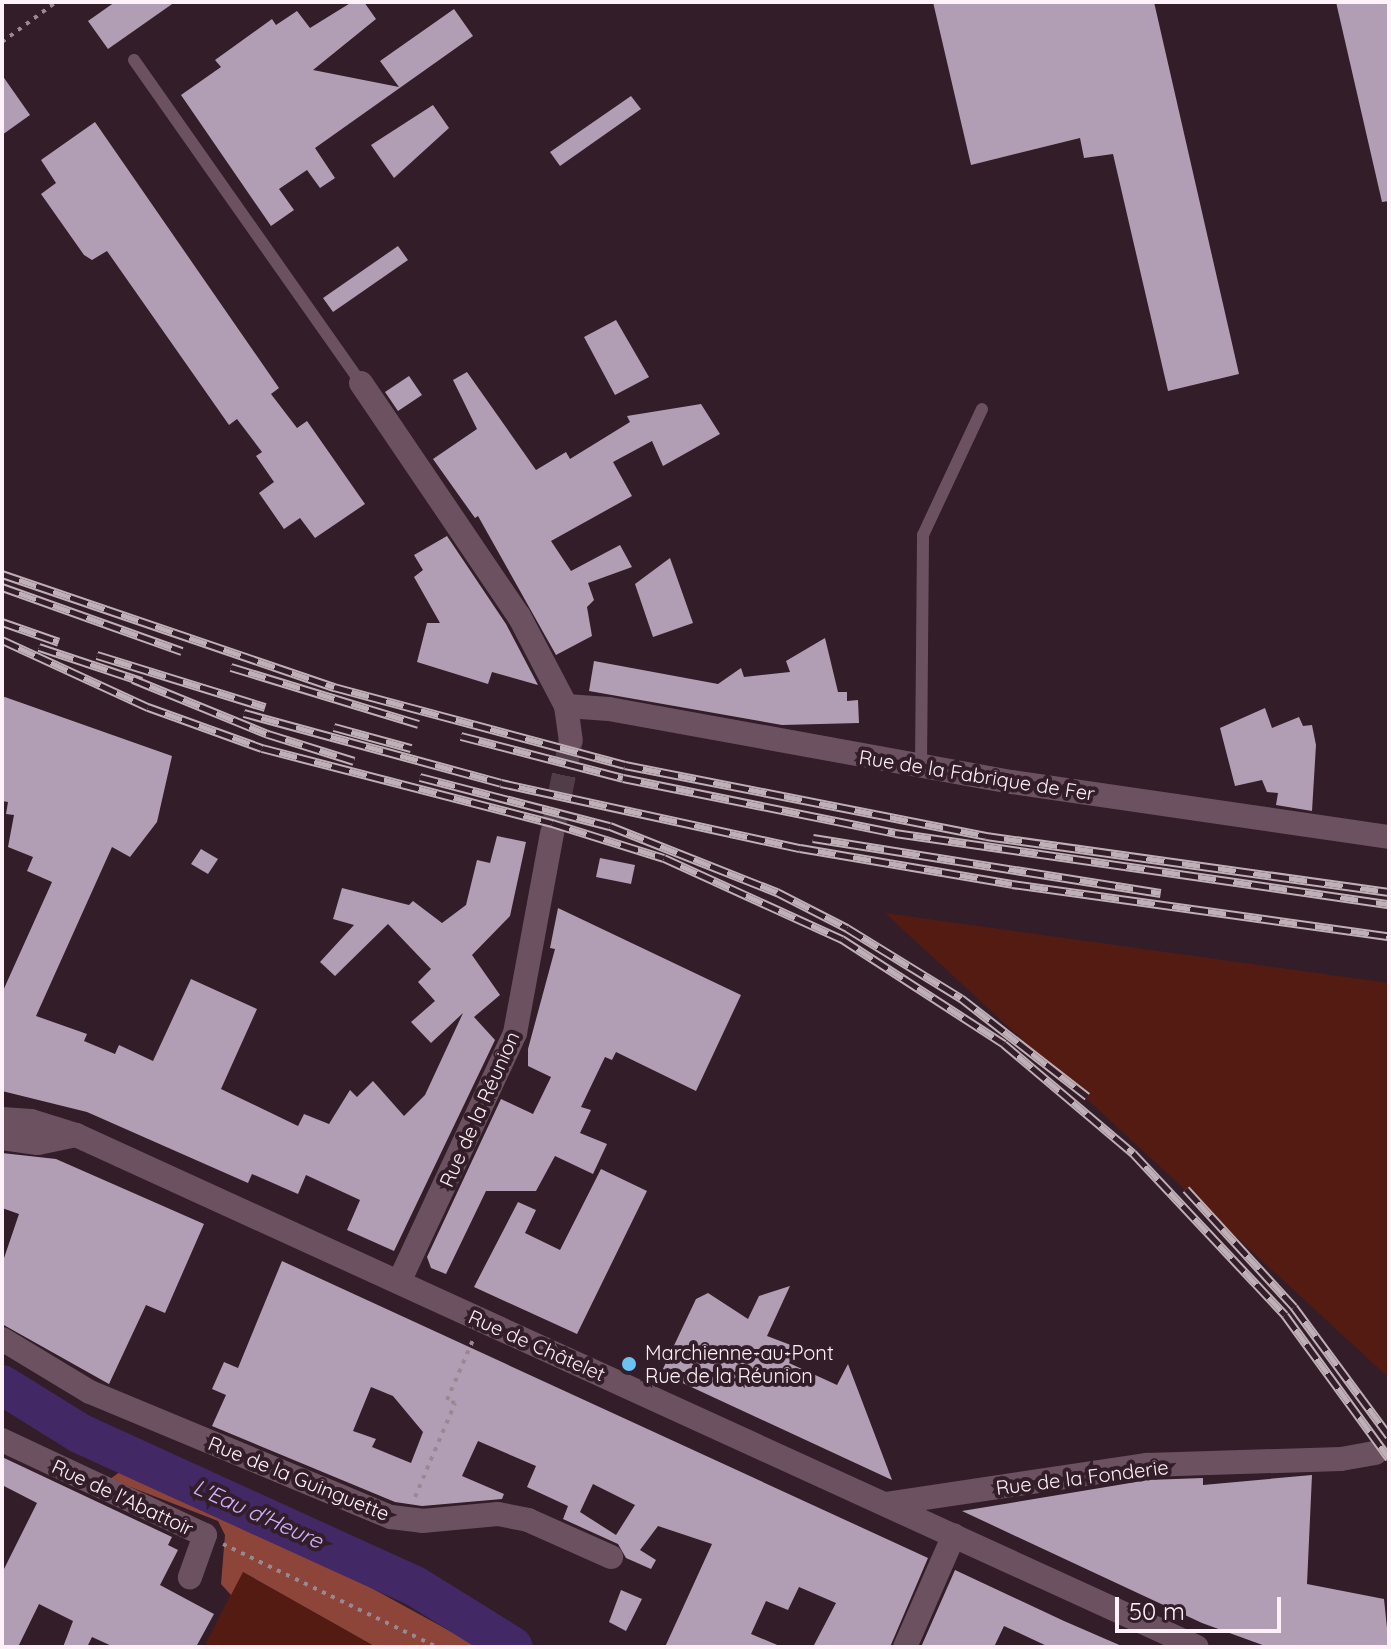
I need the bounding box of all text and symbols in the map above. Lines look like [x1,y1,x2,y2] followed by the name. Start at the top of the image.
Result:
[857,744,1097,806] street label: Rue de la Fabrique de Fer
[434,1027,524,1191] street label: Rue de la Réunion
[465,1304,609,1386] street label: Rue de Châtelet
[645,1340,834,1387] place label: Marchienne-au-Pont Rue de la Réunion
[620,1355,638,1373] marker: Marchienne-au-Pont Rue de la Réunion
[205,1431,393,1525] street label: Rue de la Guinguette
[48,1454,198,1540] street label: Rue de l'Abattoir
[994,1455,1170,1499] street label: Rue de la Fonderie
[189,1474,327,1554] water label: L'Eau d'Heure
[1119,1581,1285,1631] scale bar
[1129,1596,1185,1626] text: 50 m

